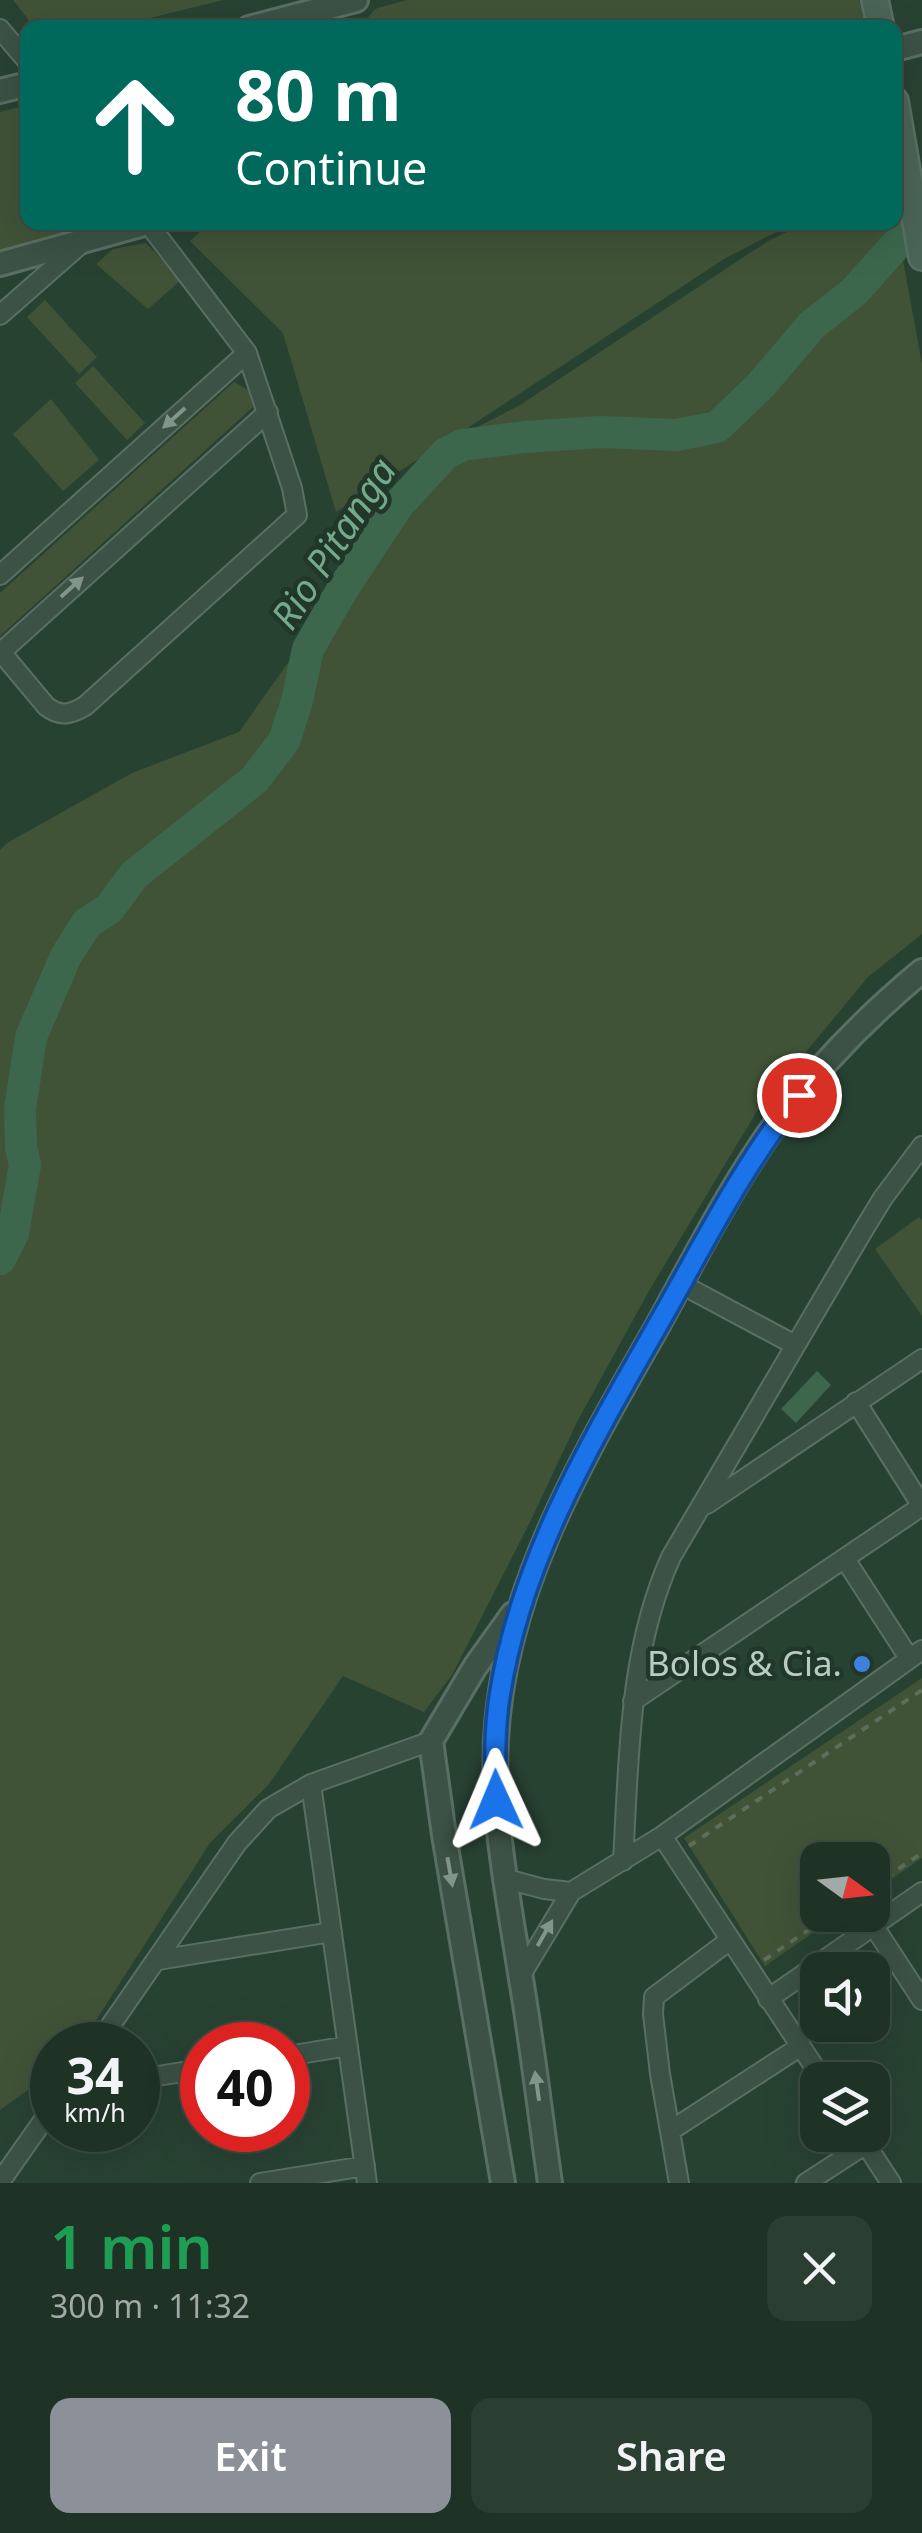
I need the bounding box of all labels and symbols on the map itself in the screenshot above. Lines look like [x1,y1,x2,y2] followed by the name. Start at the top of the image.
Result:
[162,406,186,429] one-way arrow
[258,447,407,638] water label: Rio Pitanga
[60,577,85,599] one-way arrow
[757,1053,842,1138] pin
[647,1639,842,1686] place label: Bolos & Cia.
[851,1653,873,1675] marker: Bolos & Cia.
[444,1748,548,1852] position arrow
[800,1842,890,1932] north arrow
[443,1857,458,1888] one-way arrow
[536,1919,554,1947] one-way arrow
[180,2022,310,2152] speed limit sign: 40
[528,2070,544,2102] one-way arrow

